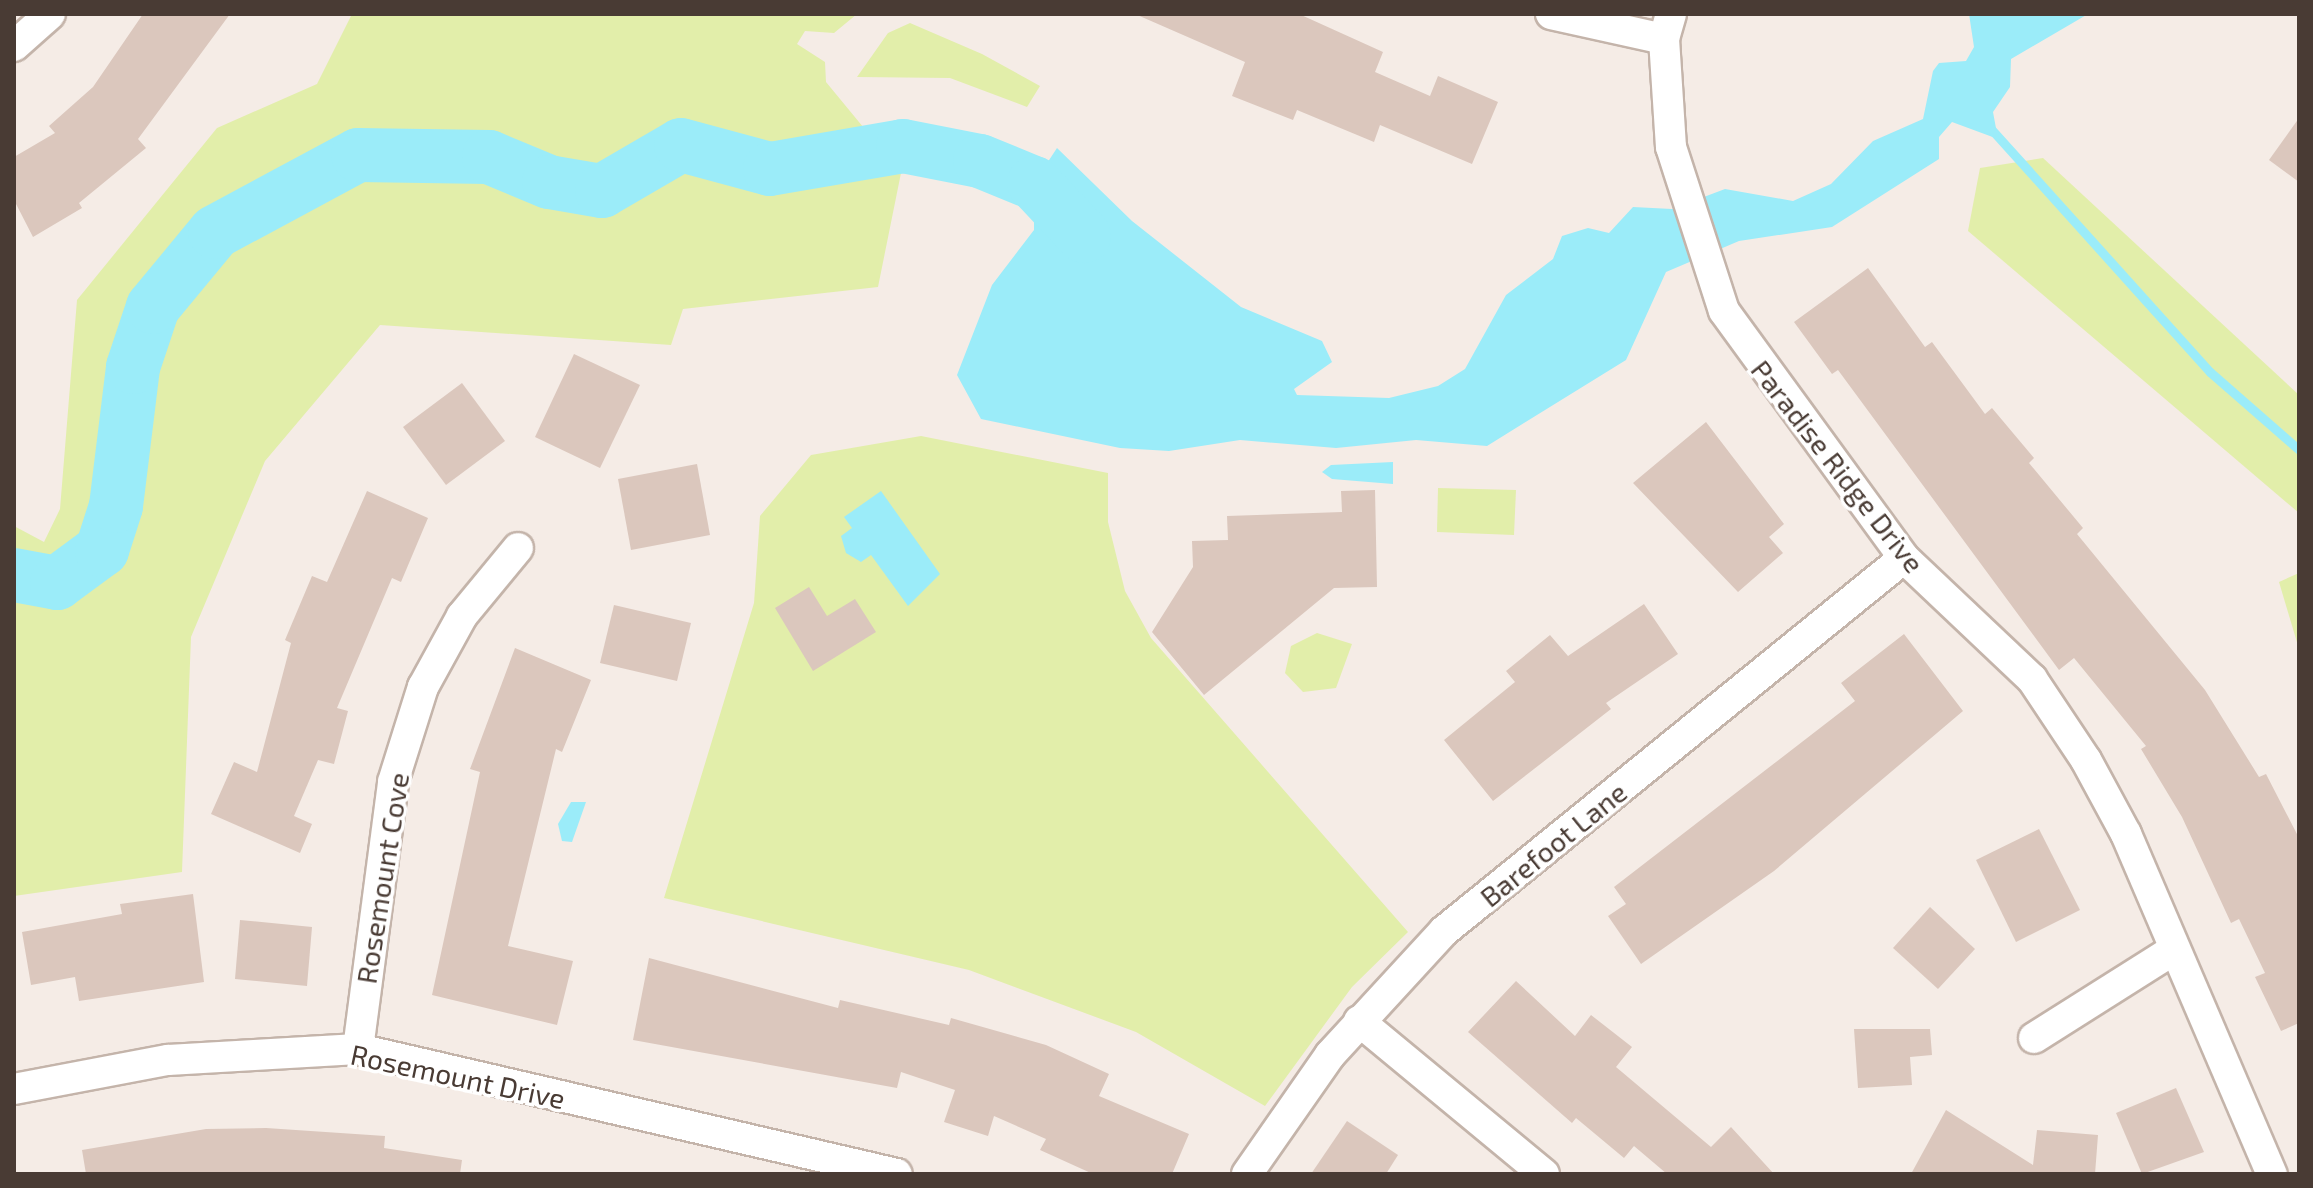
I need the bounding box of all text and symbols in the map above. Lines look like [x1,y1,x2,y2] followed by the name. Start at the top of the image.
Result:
[1745,353,1931,579] street label: Paradise Ridge Drive
[349,770,415,986] street label: Rosemount Cove
[1473,775,1633,913] street label: Barefoot Lane
[348,1037,568,1115] street label: Rosemount Drive

